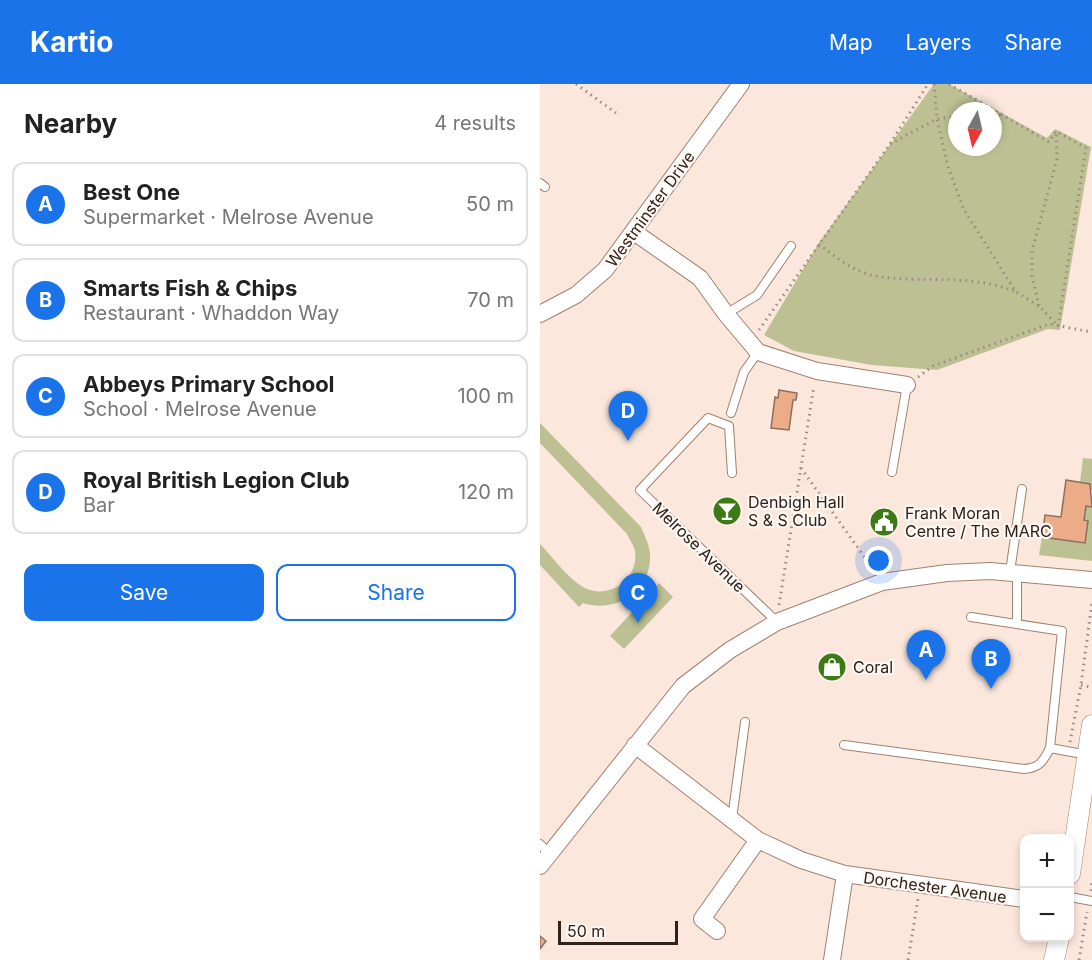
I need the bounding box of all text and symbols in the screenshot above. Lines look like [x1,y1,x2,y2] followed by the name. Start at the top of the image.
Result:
[30,25,113,59] text: Kartio
[829,30,873,55] text: Map
[906,30,972,55] text: Layers
[1005,30,1062,55] text: Share
[948,102,1002,156] north arrow
[24,108,117,139] text: Nearby
[434,111,516,135] text: 4 results
[601,147,699,271] street label: Westminster Drive
[83,179,180,205] text: Best One
[38,192,53,216] text: A
[466,192,514,216] text: 50 m
[83,205,374,229] text: Supermarket · Melrose Avenue
[83,275,297,301] text: Smarts Fish & Chips
[39,288,52,312] text: B
[467,288,514,312] text: 70 m
[83,301,339,325] text: Restaurant · Whaddon Way
[83,371,335,397] text: Abbeys Primary School
[38,384,53,408] text: C
[457,384,514,408] text: 100 m
[608,392,647,441] pin: D
[83,397,317,421] text: School · Melrose Avenue
[83,467,350,493] text: Royal British Legion Club
[38,480,53,504] text: D
[458,480,514,504] text: 120 m
[748,492,844,530] place label: Denbigh Hall S & S Club
[83,493,115,517] text: Bar
[711,495,743,527] bar icon: Denbigh Hall S & S Club
[648,498,750,596] street label: Melrose Avenue
[905,503,1052,541] place label: Frank Moran Centre / The MARC
[868,506,900,538] public building icon: Frank Moran Centre / The MARC
[864,546,893,575] your location
[24,564,264,621] button: Save
[276,564,516,621] button: Share
[618,574,658,623] pin: C
[906,630,946,680] pin: A
[972,640,1010,689] pin: B
[816,651,848,683] shop icon: Coral
[853,657,893,677] place label: Coral
[1020,834,1074,942] map controls
[1020,834,1074,888] button: +
[862,867,1008,907] street label: Dorchester Avenue
[1020,888,1074,942] button: −
[558,918,678,946] scale bar
[567,921,605,941] text: 50 m

